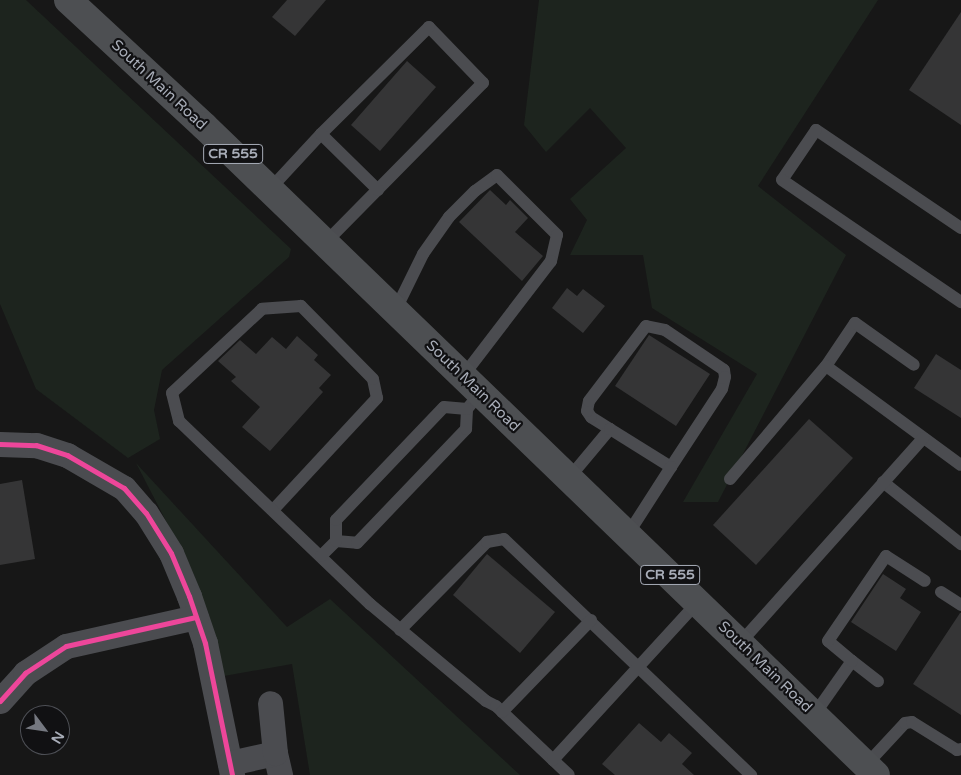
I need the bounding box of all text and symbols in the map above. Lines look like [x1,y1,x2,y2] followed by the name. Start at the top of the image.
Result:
[108,36,210,134] street label: South Main Road
[203,142,263,166] road number: CR 555
[422,337,524,435] street label: South Main Road
[640,564,700,586] road number: CR 555
[714,618,816,716] street label: South Main Road
[20,705,70,755] north arrow
[47,728,68,747] text: N

